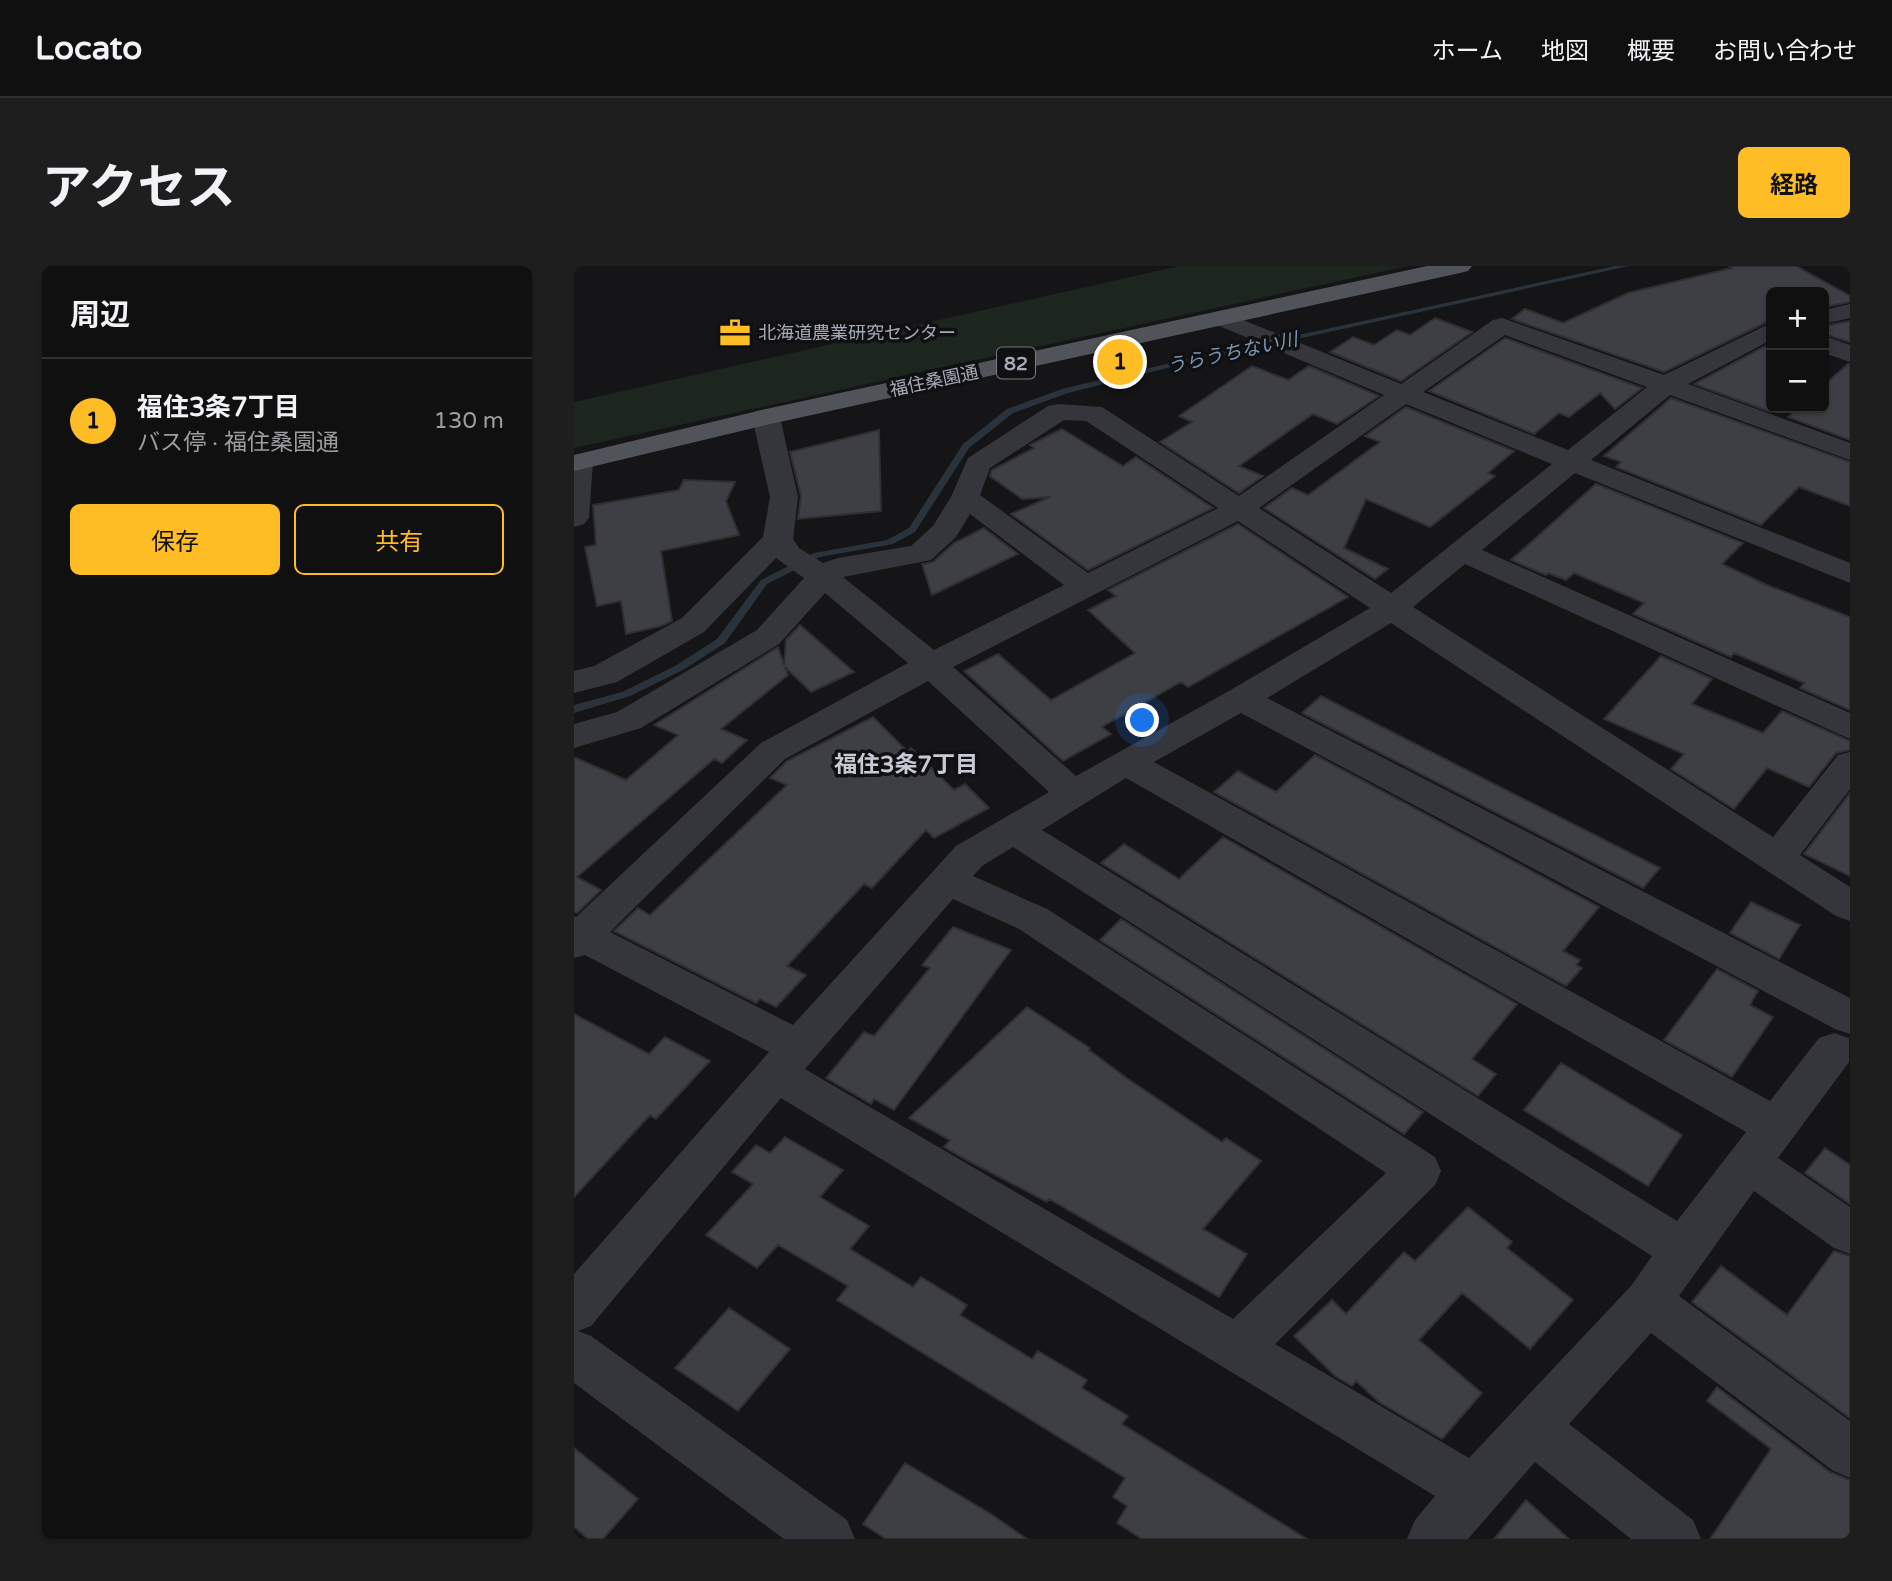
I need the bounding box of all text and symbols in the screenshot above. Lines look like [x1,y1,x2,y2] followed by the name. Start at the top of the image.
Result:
[35,29,142,68] text: Locato
[1432,37,1503,66] text: ホーム
[1541,37,1589,66] text: 地図
[1627,37,1675,66] text: 概要
[1713,37,1857,66] text: お問い合わせ
[1738,147,1850,218] button: 経路
[42,159,236,218] text: アクセス
[1766,287,1829,413] map controls
[1766,287,1829,350] button: +
[70,297,130,334] text: 周辺
[718,316,752,350] office icon: 北海道農業研究センター
[758,322,956,344] place label: 北海道農業研究センター
[1165,328,1301,378] water label: うらうちない川
[1097,336,1143,388] pin: 1
[997,348,1035,379] road number: 82
[1766,350,1829,413] button: −
[888,361,980,401] street label: 福住桑園通
[137,392,300,423] text: 福住3条7丁目
[86,407,100,435] text: 1
[434,407,504,435] text: 130 m
[137,429,339,457] text: バス停 · 福住桑園通
[70,504,280,575] button: 保存
[294,504,504,575] button: 共有
[1125,703,1159,737] your location
[834,751,978,779] district label: 福住3条7丁目

